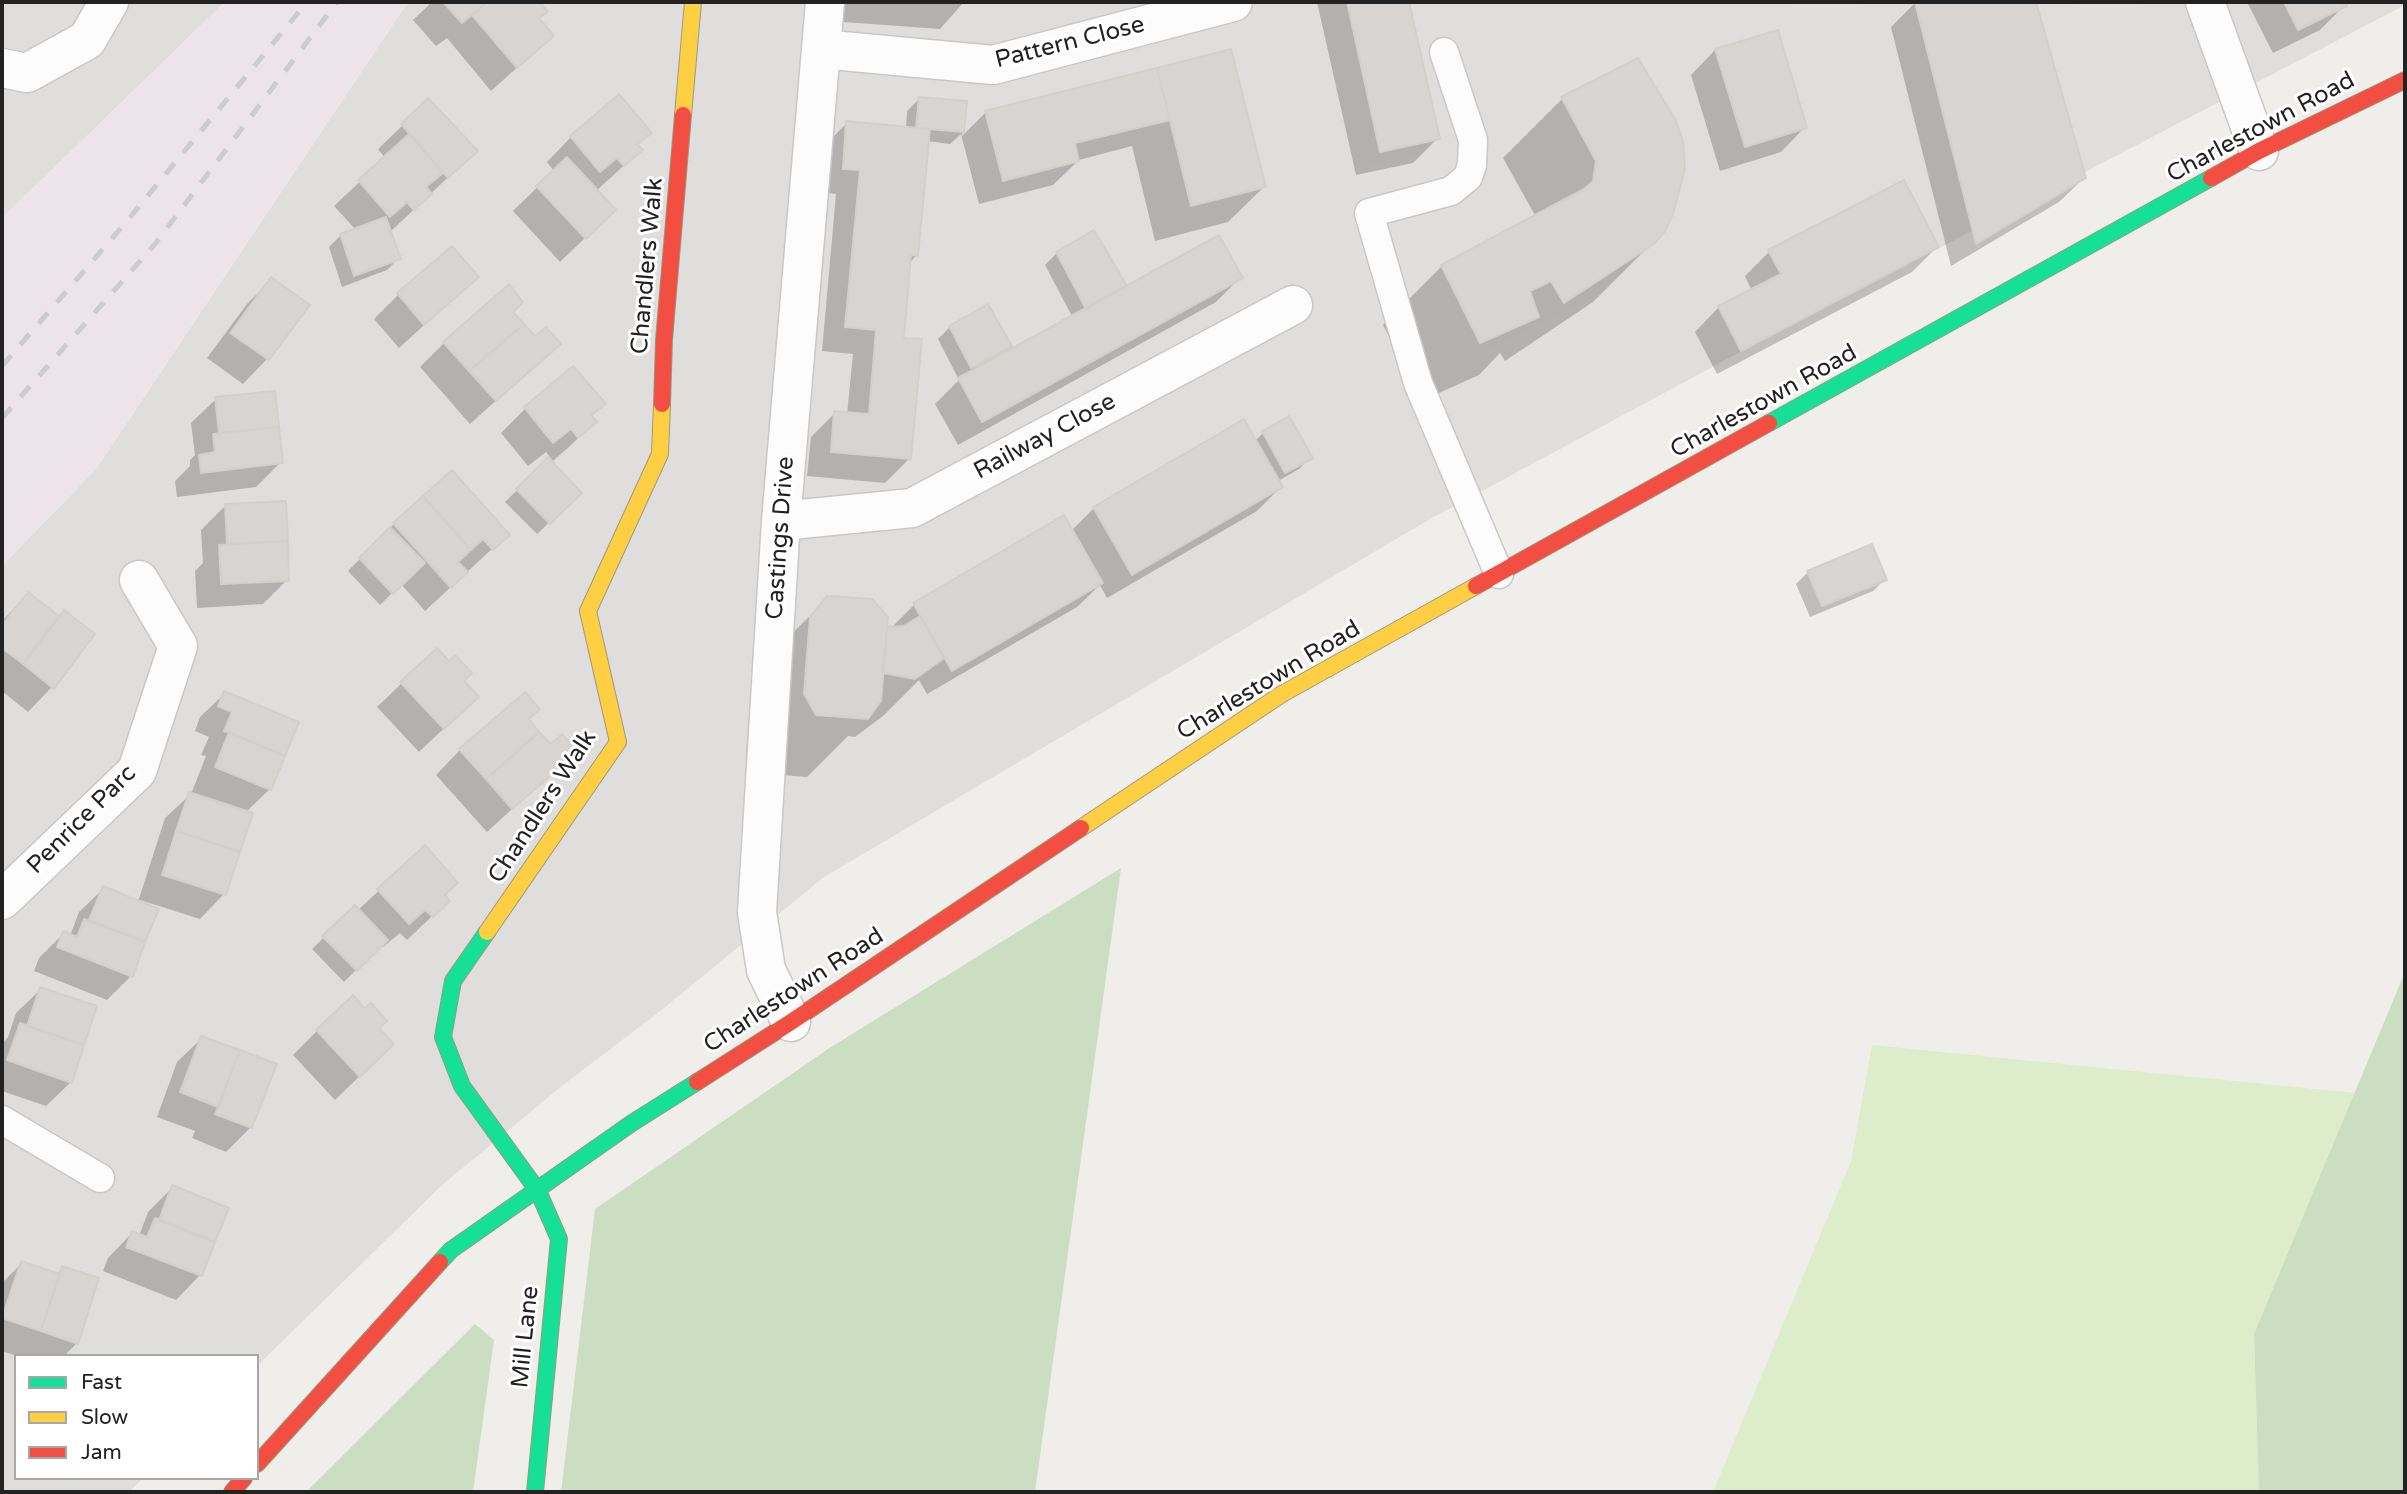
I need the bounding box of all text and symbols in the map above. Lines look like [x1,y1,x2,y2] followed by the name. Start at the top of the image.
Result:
[992,11,1148,75] street label: Pattern Close
[2162,66,2360,190] street label: Charlestown Road
[626,177,670,355] street label: Chandlers Walk
[1666,339,1862,465] street label: Charlestown Road
[969,388,1121,486] street label: Railway Close
[761,456,801,620] street label: Castings Drive
[1172,615,1366,747] street label: Charlestown Road
[483,725,603,889] street label: Chandlers Walk
[22,760,142,880] street label: Penrice Parc
[699,922,889,1060] street label: Charlestown Road
[506,1284,546,1390] street label: Mill Lane
[14,1354,259,1480] legend
[81,1370,122,1395] text: Fast
[81,1405,128,1430] text: Slow
[81,1440,122,1465] text: Jam

